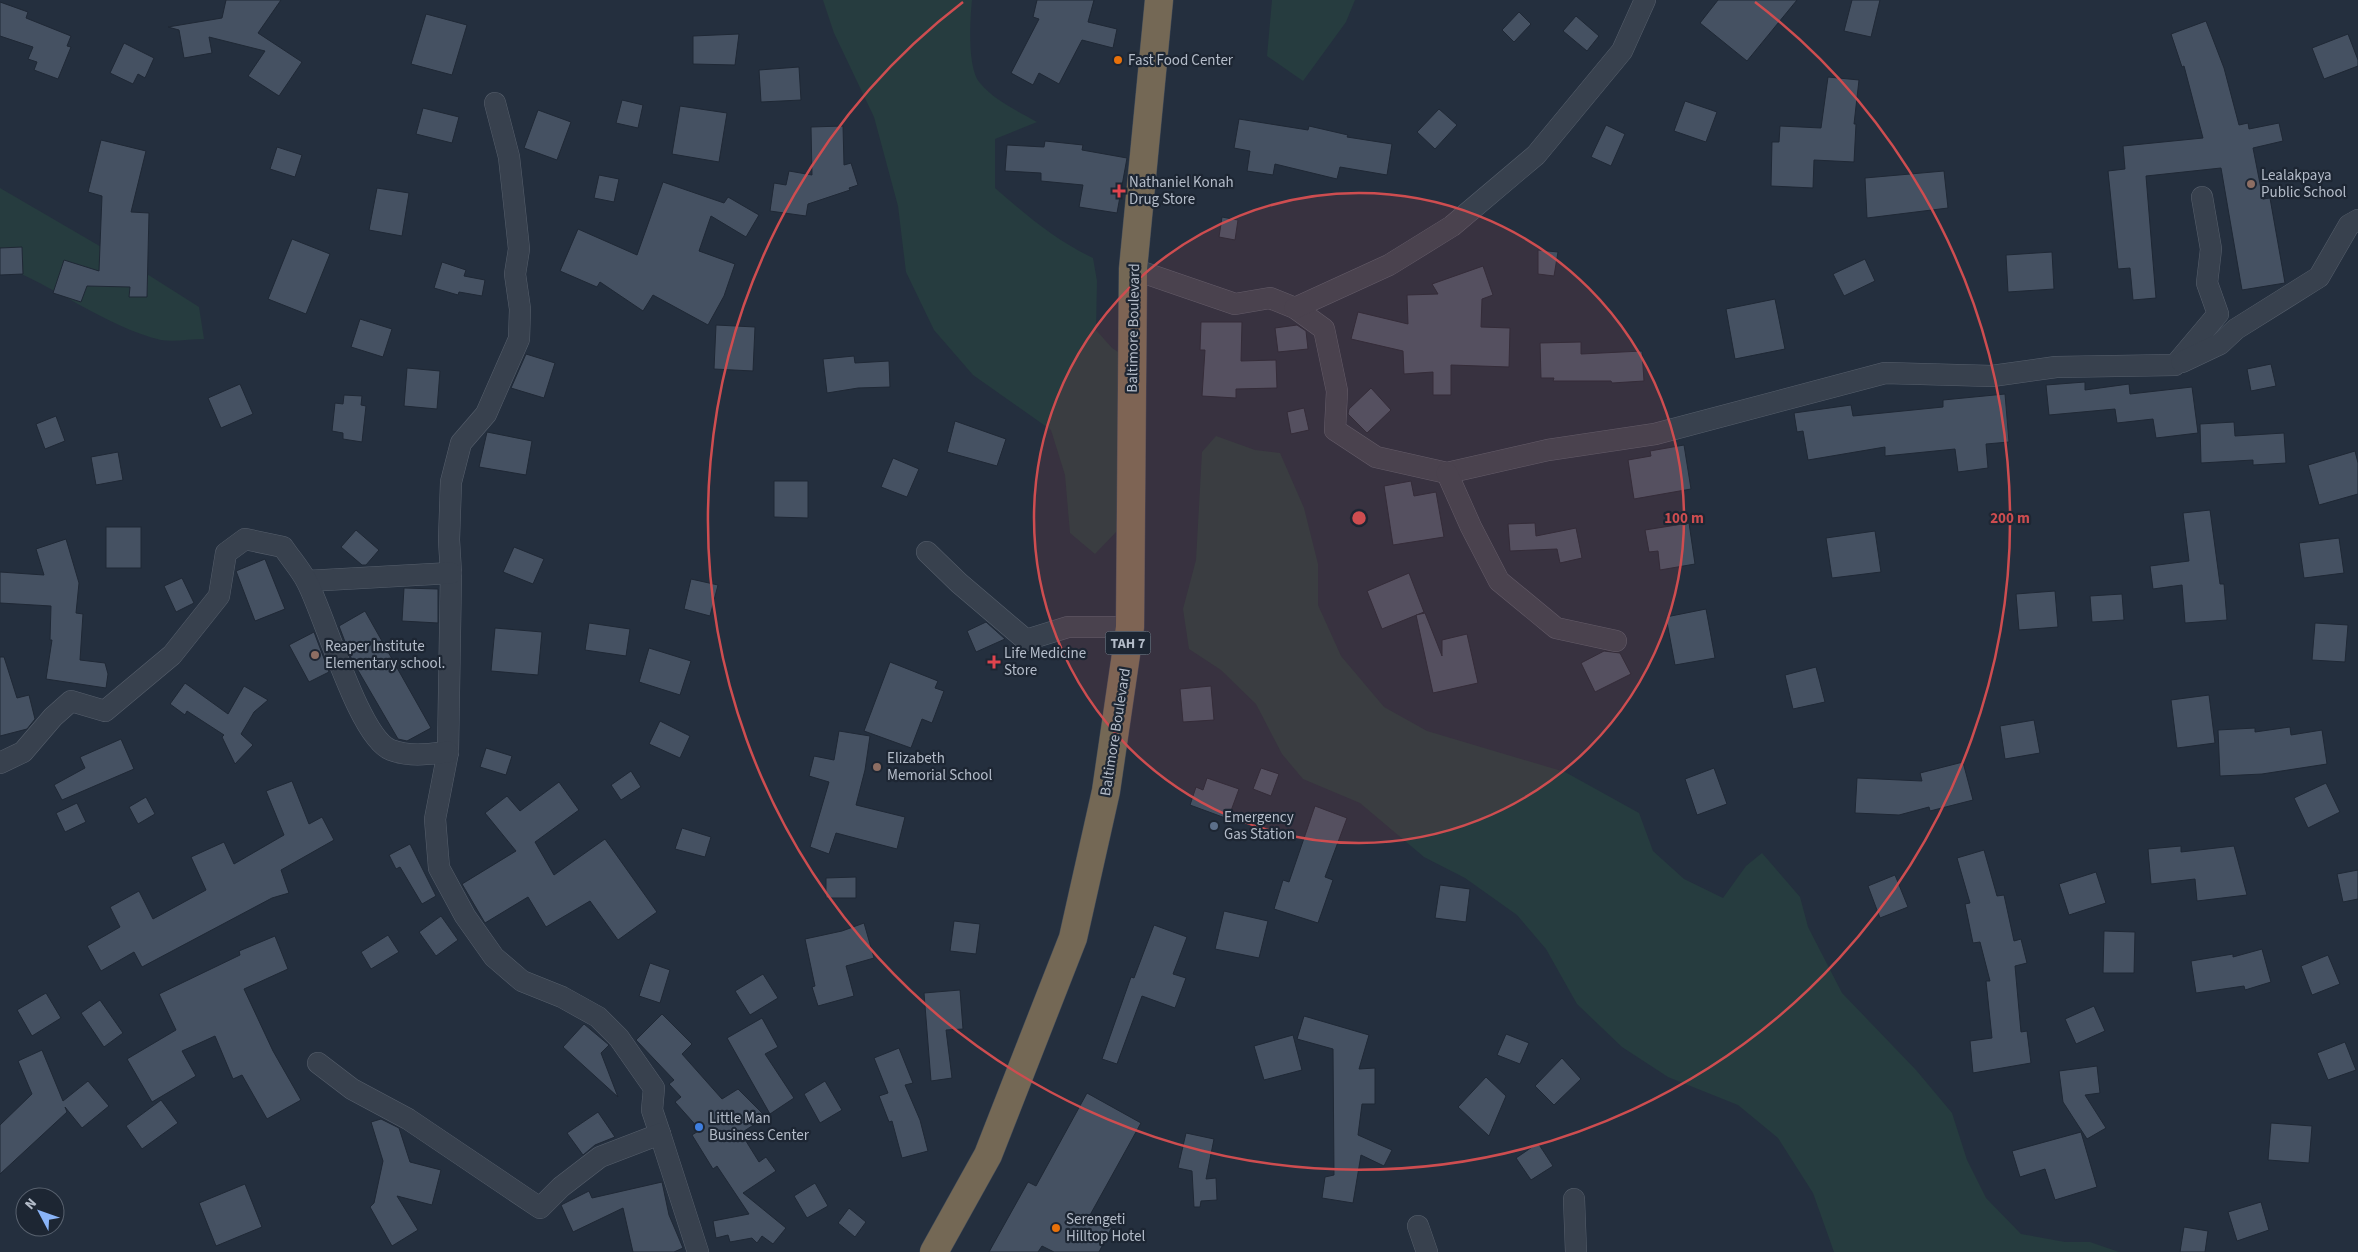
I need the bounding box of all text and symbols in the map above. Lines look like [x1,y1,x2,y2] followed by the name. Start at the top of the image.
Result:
[1128,50,1234,71] place label: Fast Food Center
[1112,54,1124,66] marker: Fast Food Center
[2261,165,2347,203] place label: Lealakpaya Public School
[1129,172,1234,210] place label: Nathaniel Konah Drug Store
[2245,178,2257,190] marker: Lealakpaya Public School
[1113,185,1125,197] marker: Nathaniel Konah Drug Store
[1122,263,1145,393] street label: Baltimore Boulevard
[1664,508,1704,529] text: 100 m
[1990,508,2030,529] text: 200 m
[1350,509,1368,527] centre of rings
[1106,632,1150,654] road number: TAH 7
[325,636,445,674] place label: Reaper Institute Elementary school.
[1004,643,1086,681] place label: Life Medicine Store
[309,649,321,661] marker: Reaper Institute Elementary school.
[988,656,1000,668] marker: Life Medicine Store
[1095,667,1136,797] street label: Baltimore Boulevard
[887,748,992,786] place label: Elizabeth Memorial School
[871,761,883,773] marker: Elizabeth Memorial School
[1224,807,1295,845] place label: Emergency Gas Station
[1208,820,1220,832] marker: Emergency Gas Station
[709,1108,810,1146] place label: Little Man Business Center
[693,1121,705,1133] marker: Little Man Business Center
[15,1187,65,1237] north arrow
[20,1194,42,1214] text: N
[1066,1209,1145,1247] place label: Serengeti Hilltop Hotel
[1050,1222,1062,1234] marker: Serengeti Hilltop Hotel

